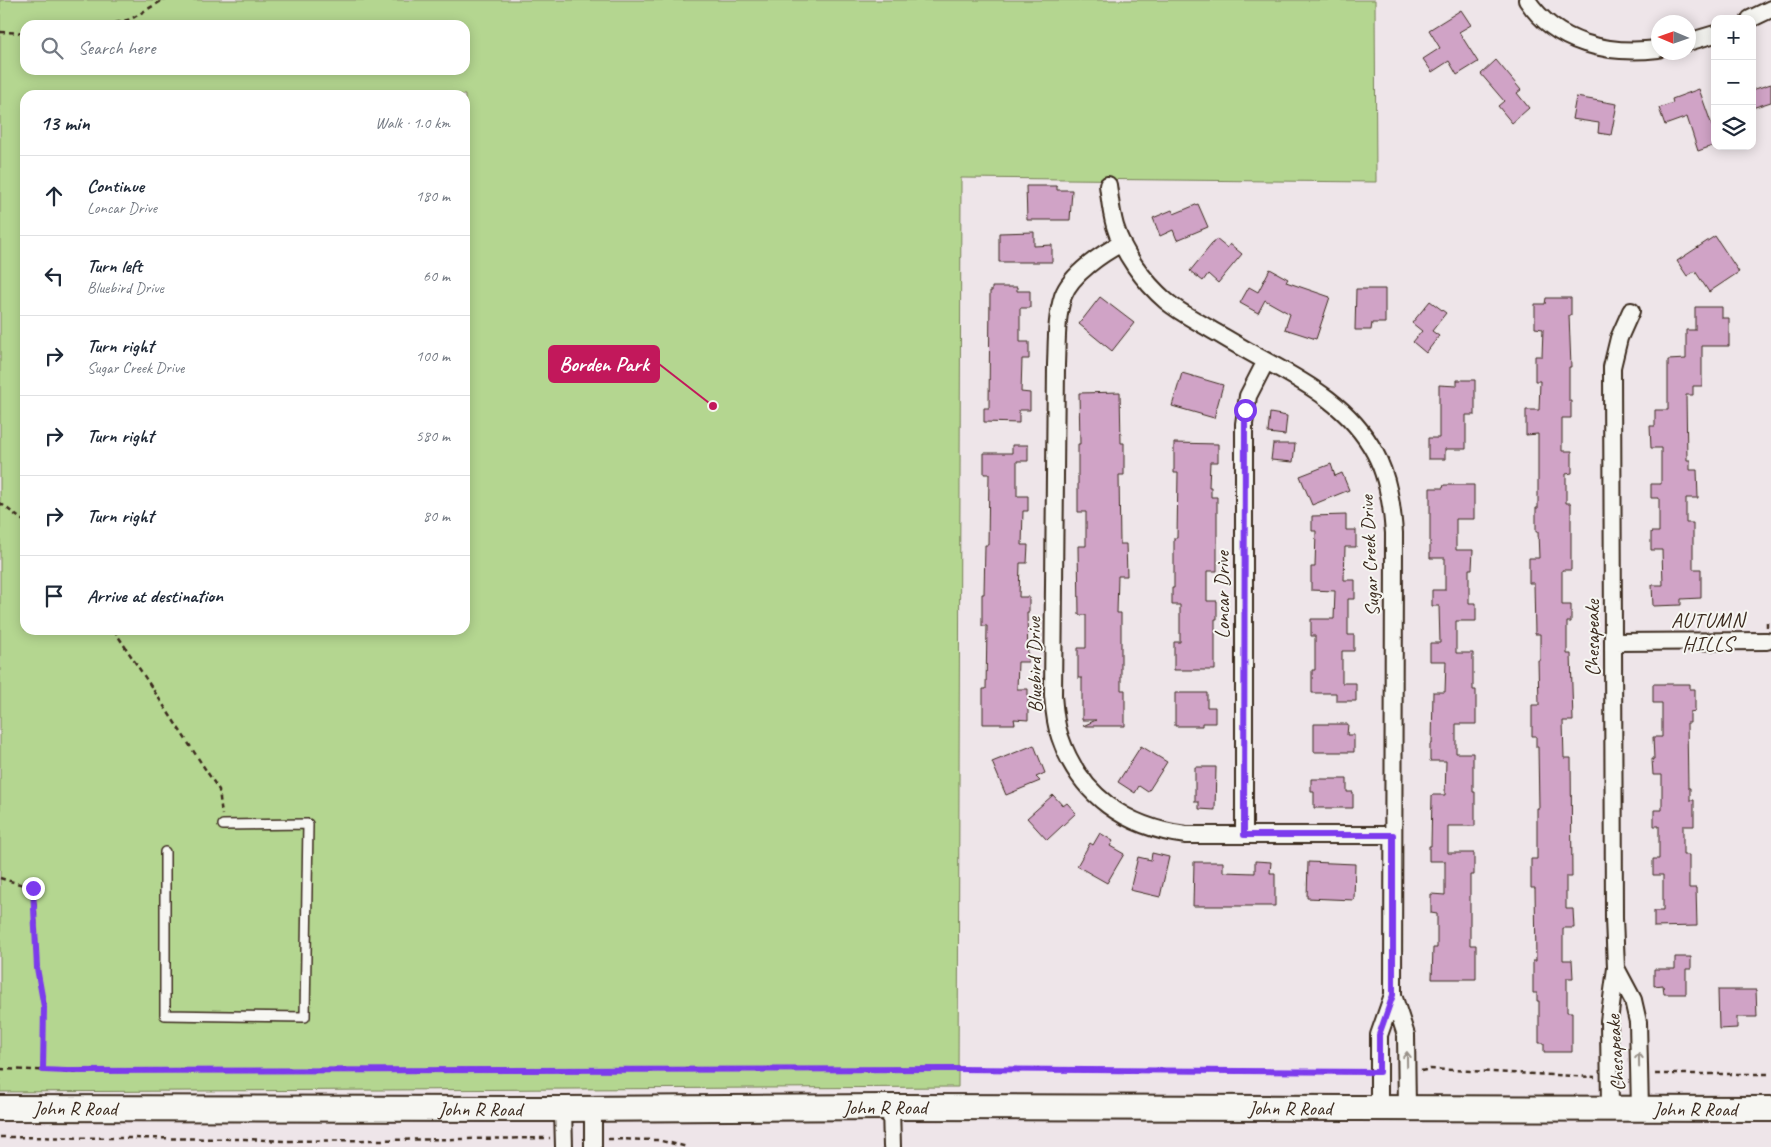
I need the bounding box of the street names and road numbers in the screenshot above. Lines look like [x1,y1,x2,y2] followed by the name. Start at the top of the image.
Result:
[1354,493,1385,617] street label: Sugar Creek Drive
[1210,550,1235,639] street label: Loncar Drive
[1580,598,1605,676] street label: Chesapeake
[1021,615,1048,713] street label: Bluebird Drive
[1600,1012,1631,1092] street label: Chesapeake
[842,1095,930,1120] street label: John R Road
[32,1096,120,1121] street label: John R Road
[1247,1096,1335,1121] street label: John R Road
[437,1097,525,1122] street label: John R Road
[1652,1097,1740,1122] street label: John R Road

